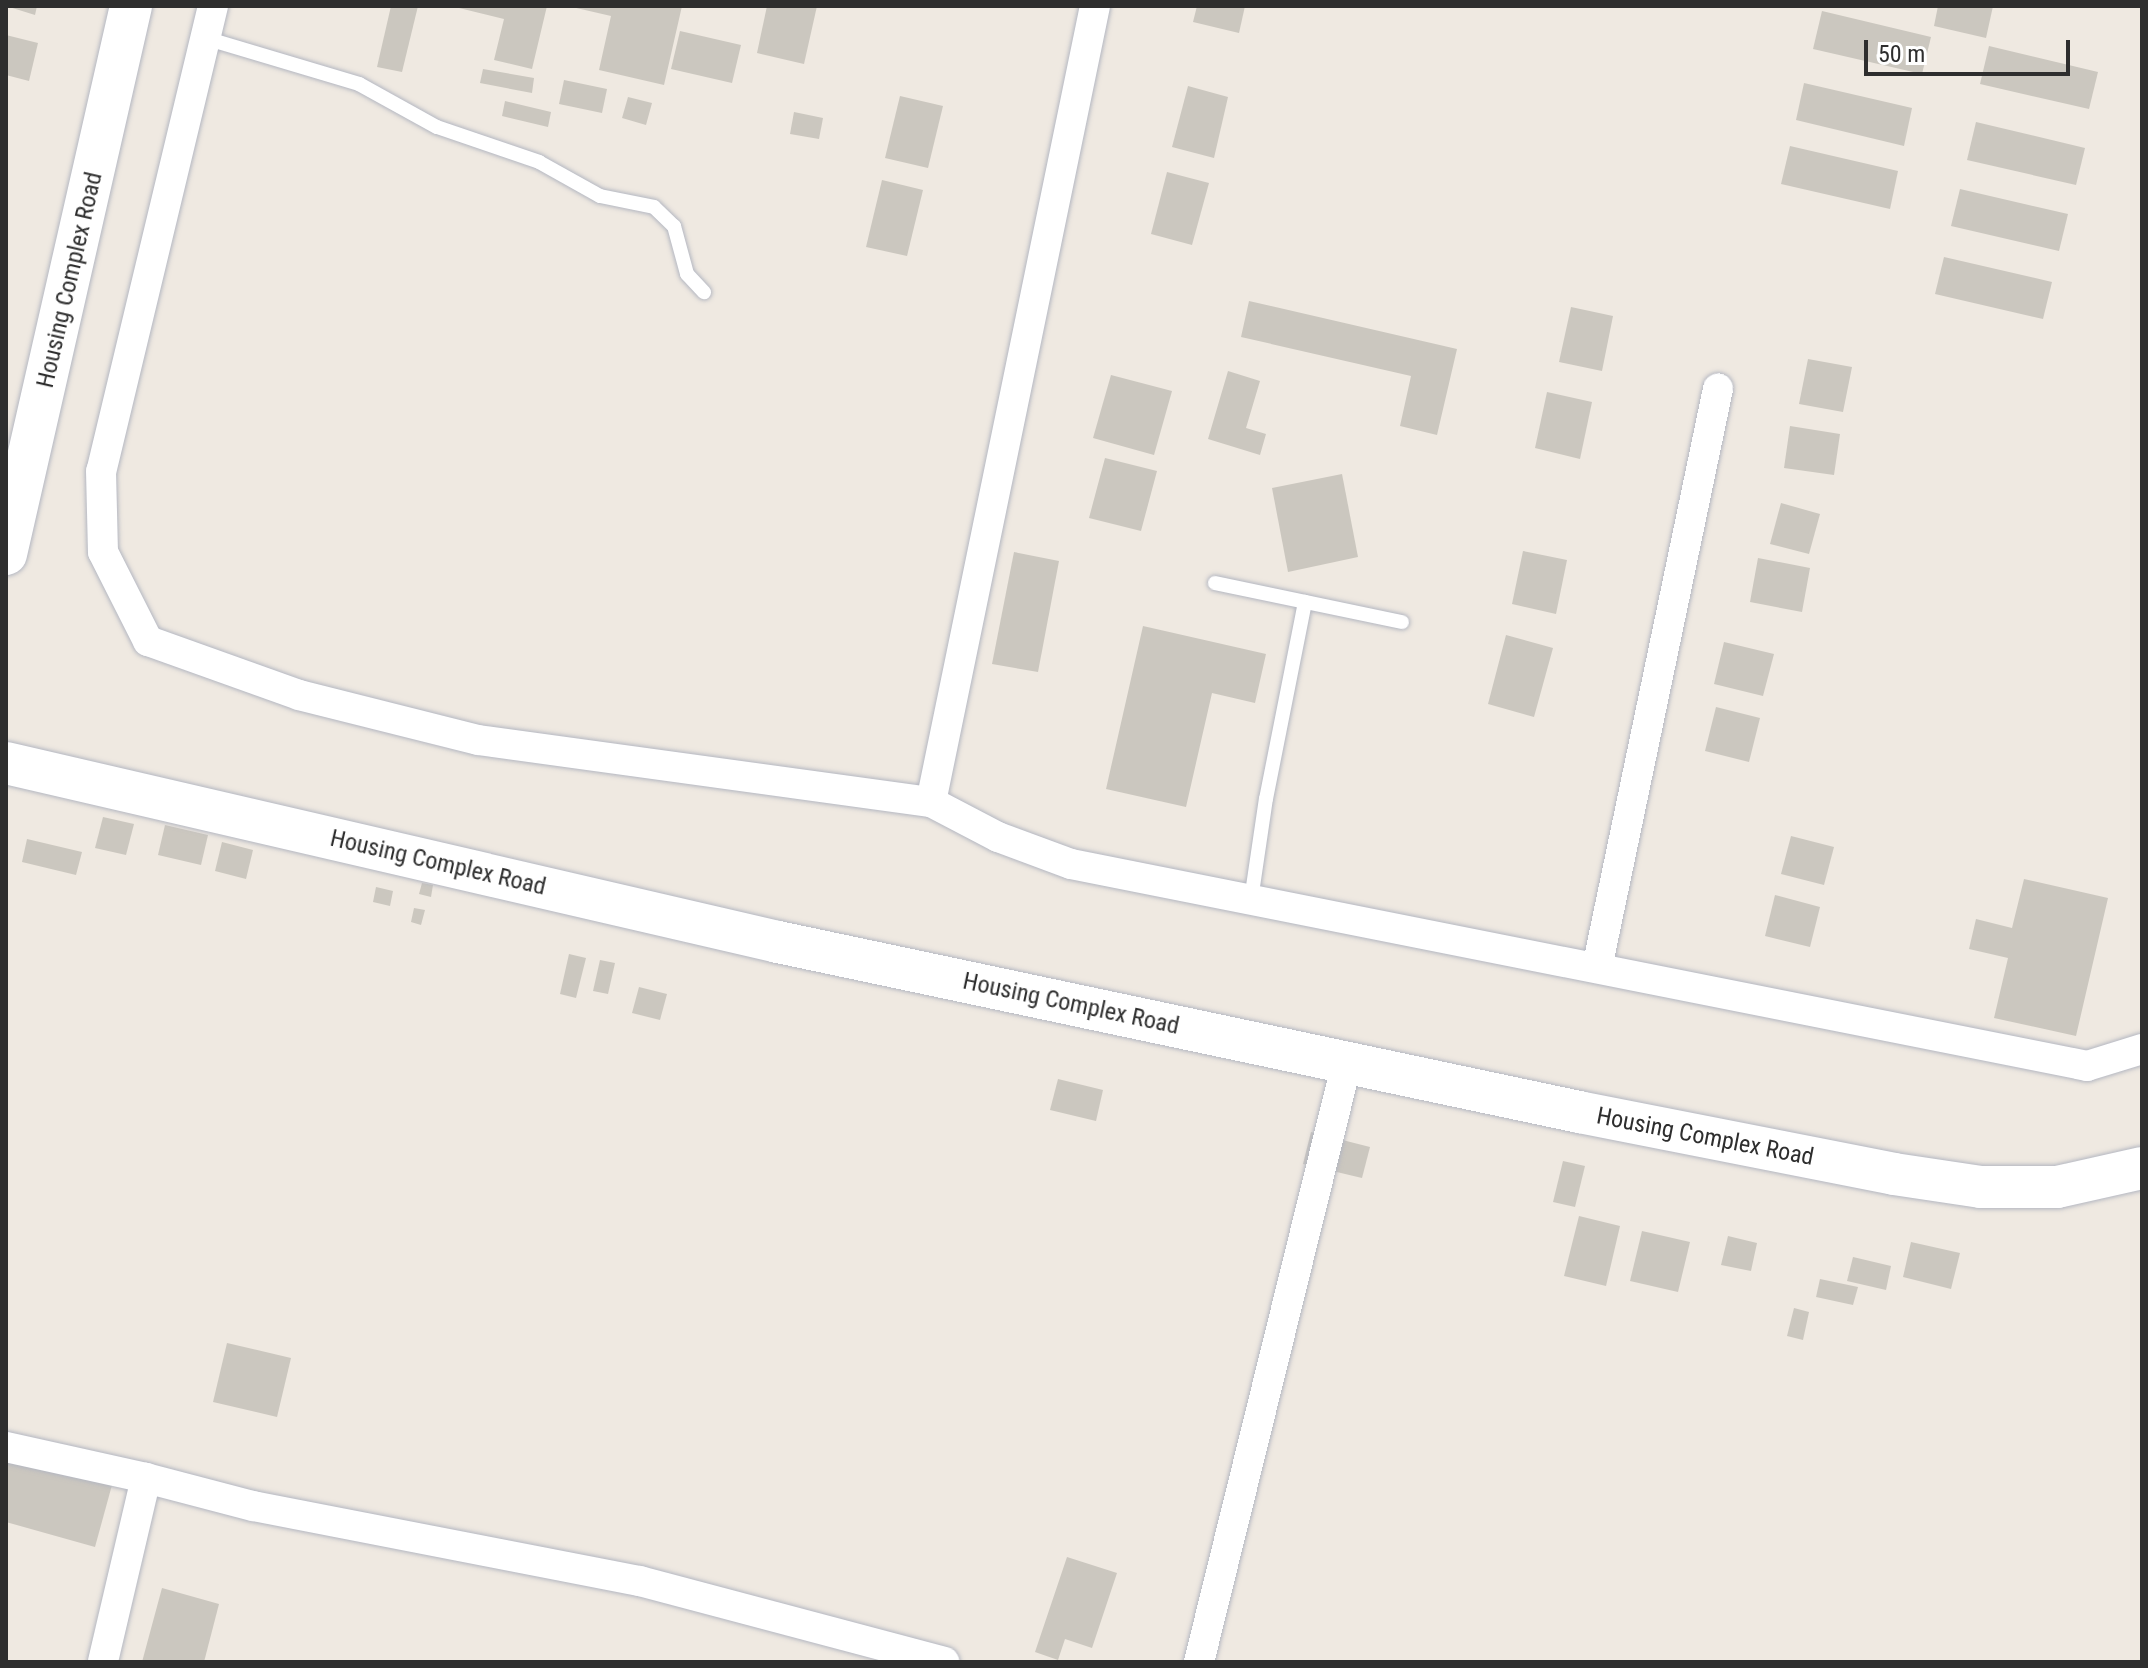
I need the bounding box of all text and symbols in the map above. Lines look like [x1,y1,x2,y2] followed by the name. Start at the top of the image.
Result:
[1868,24,2074,74] scale bar
[1878,40,1925,68] text: 50 m
[31,169,109,391] street label: Housing Complex Road
[327,824,549,902] street label: Housing Complex Road
[960,967,1182,1041] street label: Housing Complex Road
[1594,1102,1816,1172] street label: Housing Complex Road

